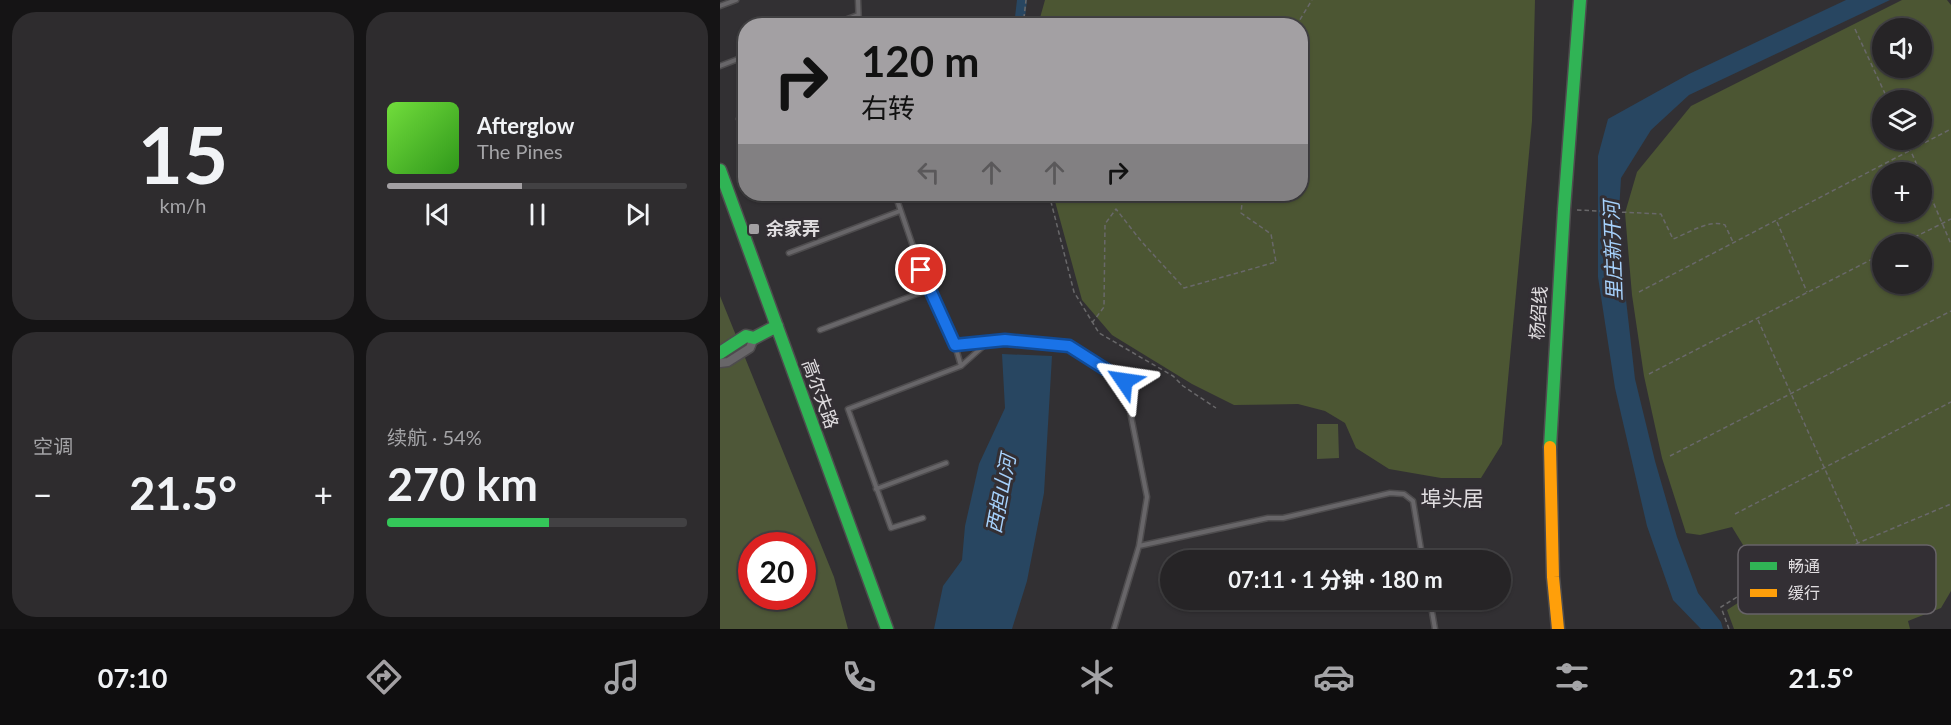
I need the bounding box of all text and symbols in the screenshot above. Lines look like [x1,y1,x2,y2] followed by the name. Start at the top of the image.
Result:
[1872,18,1932,294] map controls
[1872,18,1932,78] button: sound
[861,36,979,86] text: 120 m
[762,42,840,120] icon: right
[1872,90,1932,150] button: layers
[861,91,915,124] text: 右转
[138,107,228,201] text: 15
[477,112,574,139] text: Afterglow
[477,139,563,163] text: The Pines
[912,156,945,189] icon: left
[975,156,1008,189] icon: ahead
[1038,156,1071,189] icon: ahead
[1101,156,1134,189] icon: right
[1872,162,1932,222] button: +
[160,193,206,217] text: km/h
[1598,197,1626,301] water label: 里庄新开河
[421,198,454,231] icon: previous
[521,198,554,231] icon: pause
[621,198,654,231] icon: next
[766,217,820,239] place label: 余家弄
[747,222,761,236] marker: 余家弄
[1872,234,1932,294] button: −
[895,244,946,295] pin
[904,253,937,286] icon: arrive
[1525,285,1551,341] street label: 杨绍线
[1092,349,1156,413] position arrow
[798,356,844,431] street label: 高尔夫路
[387,425,482,449] text: 续航 · 54%
[33,434,73,458] text: 空调
[981,448,1020,535] water label: 西担山河
[387,457,538,511] text: 270 km
[129,466,237,520] text: 21.5°
[33,474,52,514] text: −
[314,474,333,514] text: +
[1421,485,1484,510] district label: 埠头居
[738,532,816,610] speed limit sign: 20
[1738,545,1936,614] legend
[1788,556,1820,575] text: 畅通
[1228,566,1443,593] text: 07:11 · 1 分钟 · 180 m
[1788,583,1820,602] text: 缓行
[363,656,405,698] icon: directions
[601,656,643,698] icon: music
[838,656,880,698] icon: phone
[1076,656,1118,698] icon: climate
[1313,656,1355,698] icon: car
[1551,656,1593,698] icon: filters
[98,661,167,694] text: 07:10
[1789,661,1853,694] text: 21.5°

